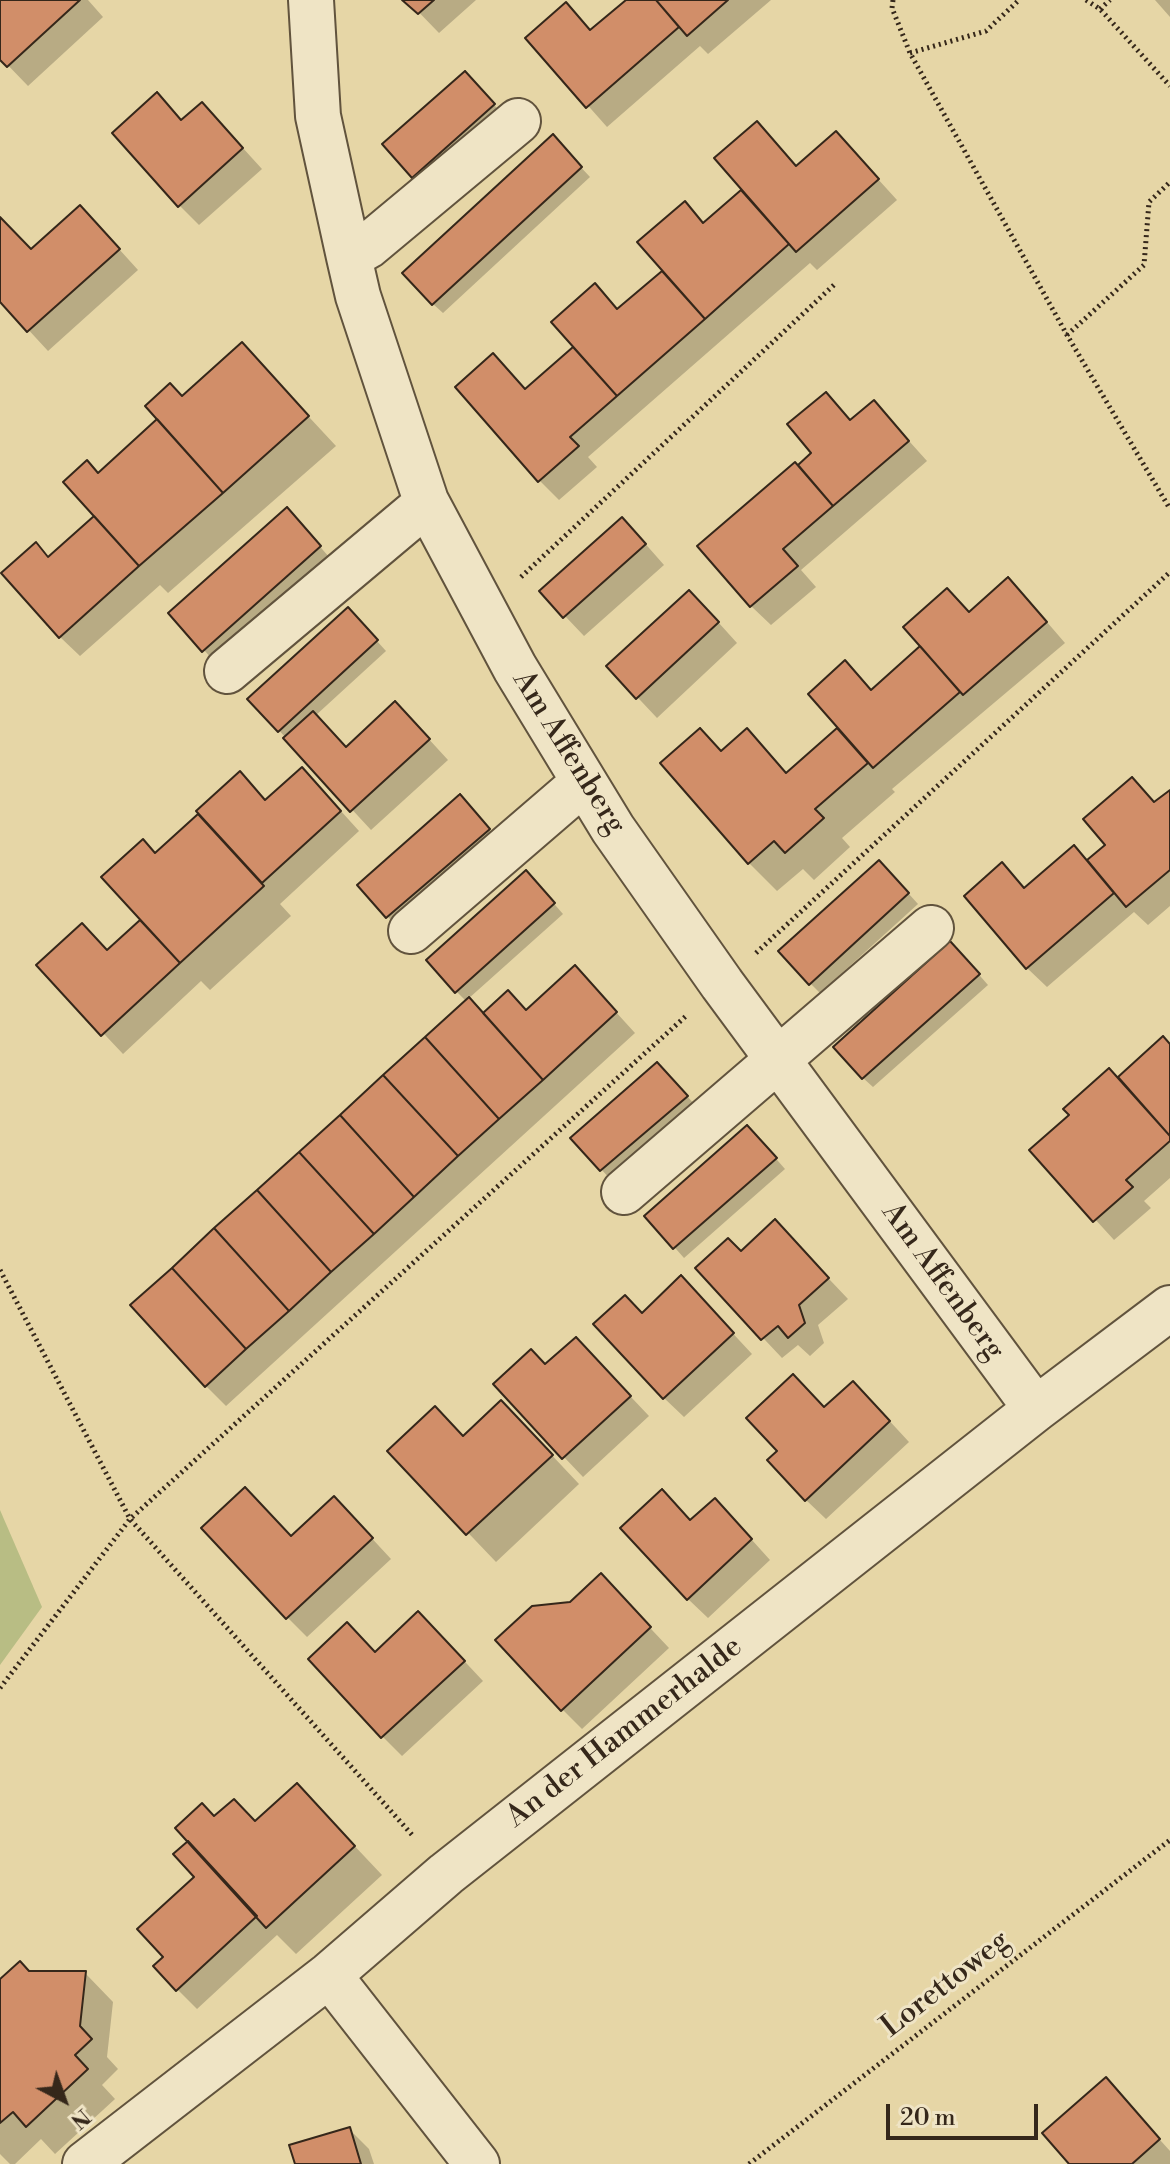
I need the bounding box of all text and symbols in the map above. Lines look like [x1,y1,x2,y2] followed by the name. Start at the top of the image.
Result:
[503,665,633,841] street label: Am Affenberg
[873,1196,1011,1368] street label: Am Affenberg
[500,1630,750,1836] street label: An der Hammerhalde
[875,1924,1017,2046] street label: Lorettoweg
[24,2060,104,2140] north arrow
[890,2088,1042,2138] scale bar
[65,2103,95,2134] text: N
[900,2103,956,2133] text: 20 m

